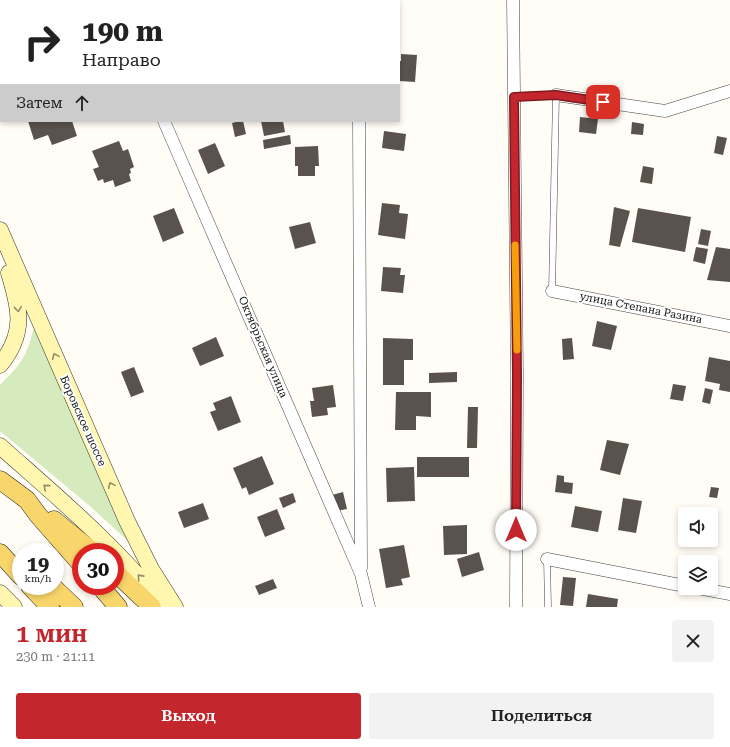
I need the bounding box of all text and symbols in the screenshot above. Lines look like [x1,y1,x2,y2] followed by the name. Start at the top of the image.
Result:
[82,15,163,48] text: 190 m
[16,16,68,68] icon: right
[82,49,161,70] text: Направо
[586,85,620,119] pin
[592,91,614,113] icon: arrive
[71,92,93,114] icon: ahead
[16,94,63,112] text: Затем
[579,290,703,326] street label: улица Степана Разина
[236,294,290,400] street label: Октябрьская улица
[13,306,22,312] one-way arrow
[52,353,60,361] one-way arrow
[57,374,109,468] street label: Боровское шоссе
[108,482,116,489] one-way arrow
[44,485,51,492] one-way arrow
[678,507,718,595] map controls
[678,507,718,547] button: sound
[495,509,537,551] position arrow
[72,543,124,595] speed limit sign: 30
[27,552,49,576] text: 19
[678,555,718,595] button: layers
[25,573,51,584] text: km/h
[137,574,145,582] one-way arrow
[16,620,87,648] text: 1 мин
[672,620,714,662] button: close
[16,649,95,664] text: 230 m · 21:11
[16,693,361,739] button: Выход
[369,693,714,739] button: Поделиться

